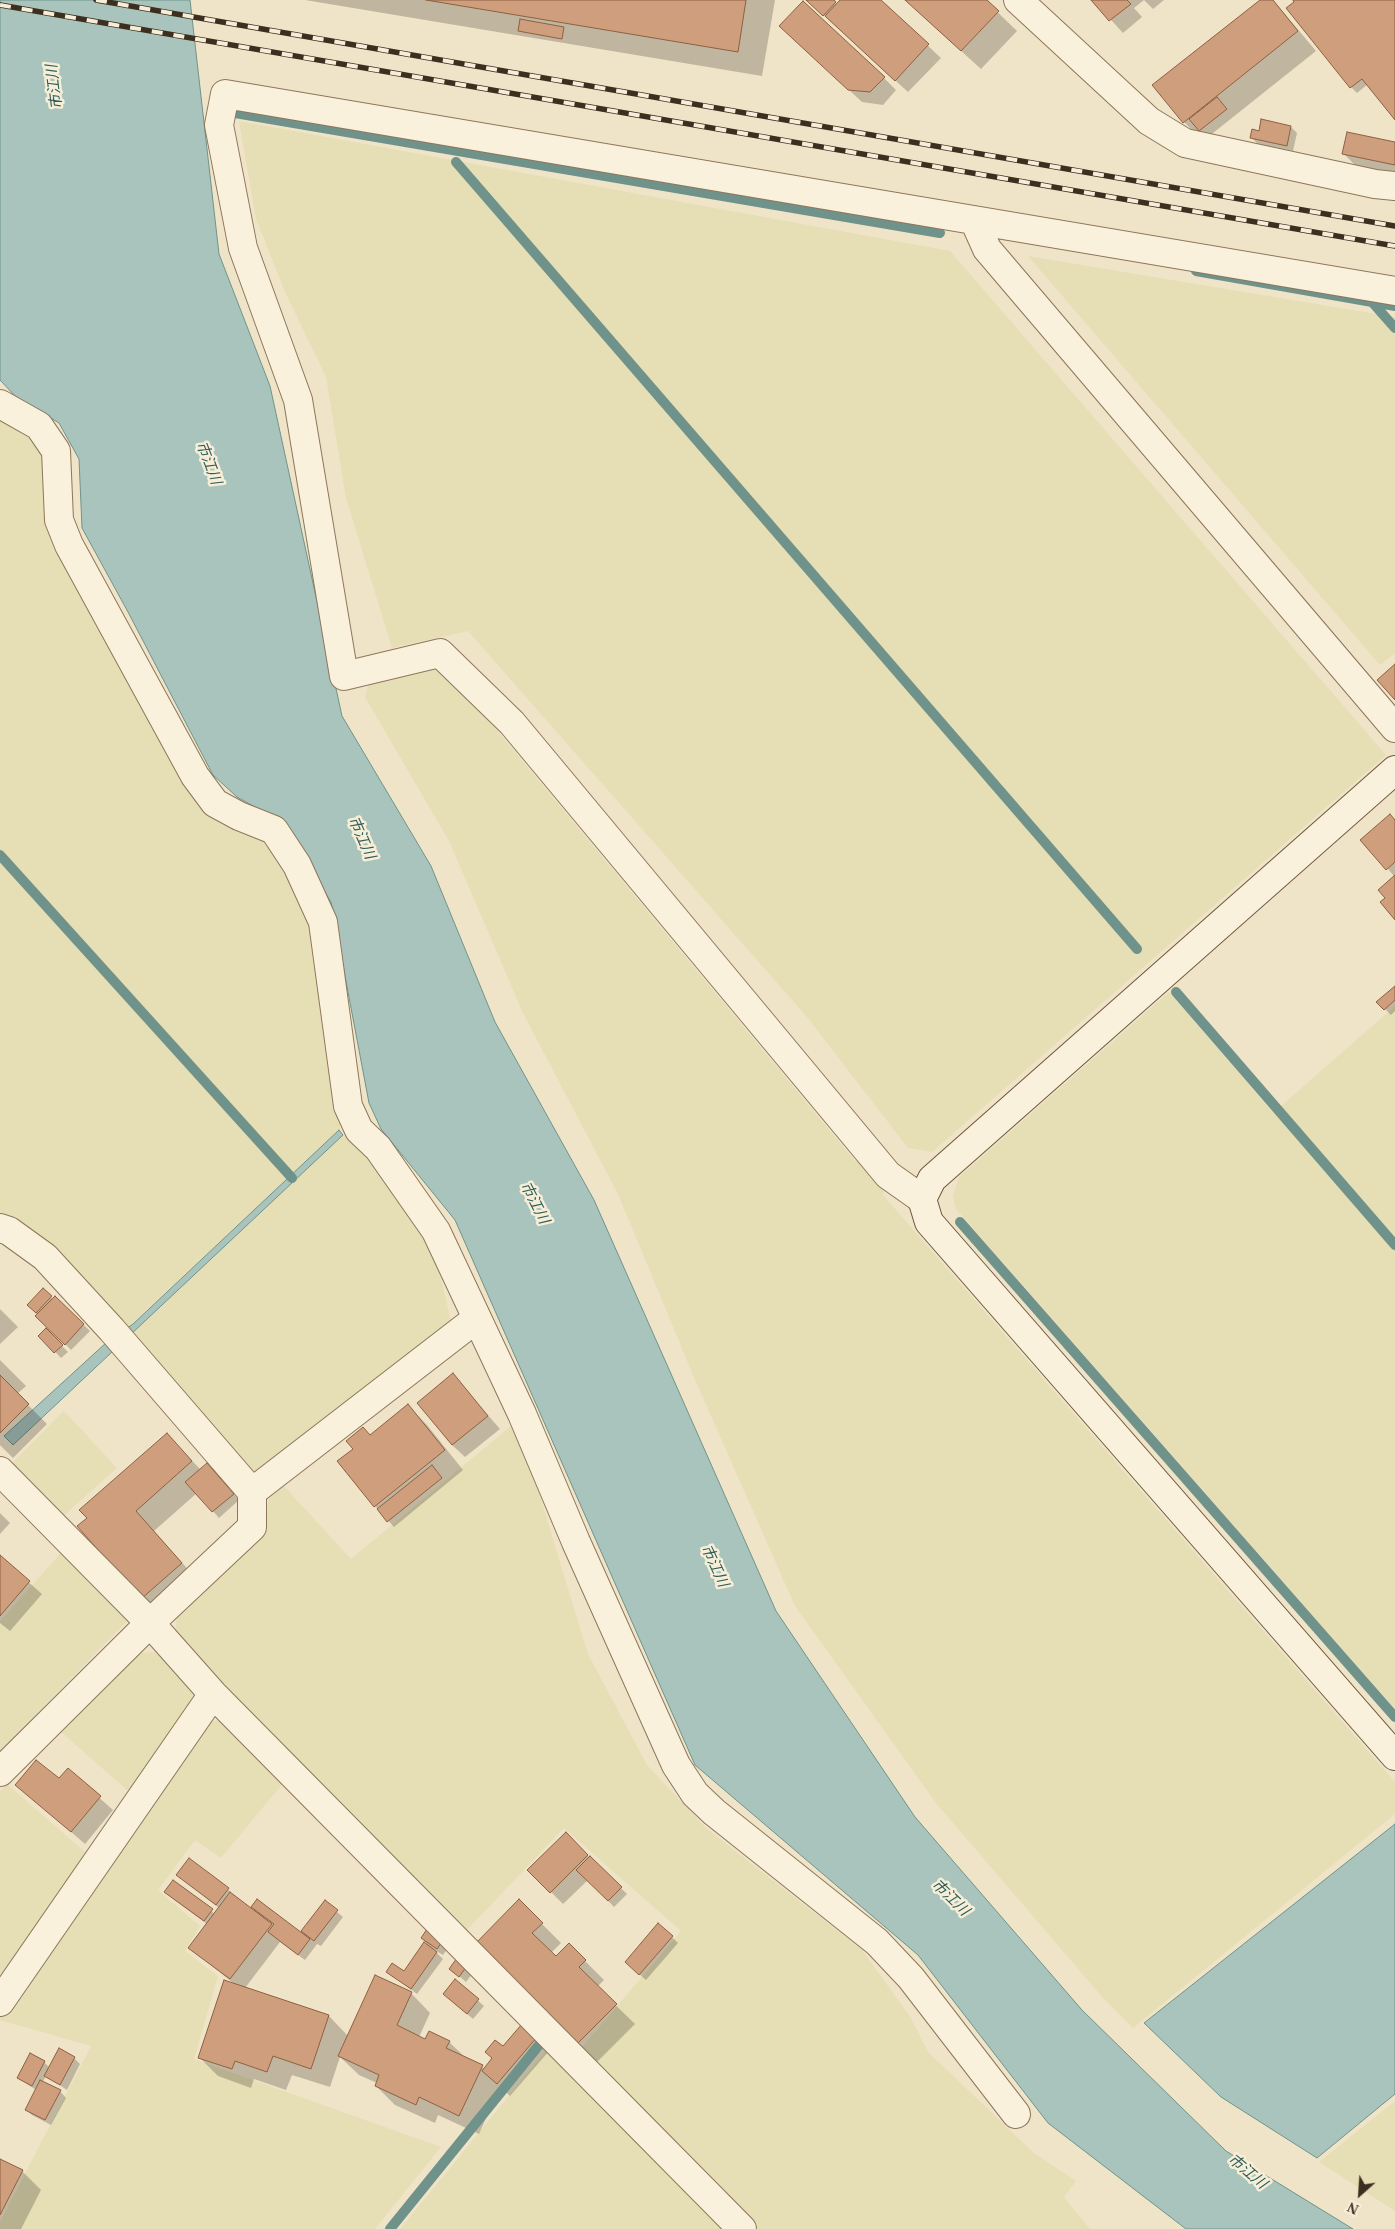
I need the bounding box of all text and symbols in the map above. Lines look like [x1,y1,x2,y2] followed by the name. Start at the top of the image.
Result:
[43,64,67,110] water label: 市江川
[192,439,224,487] water label: 市江川
[344,814,378,862] water label: 市江川
[516,1179,552,1227] water label: 市江川
[696,1542,732,1590] water label: 市江川
[928,1876,972,1920] water label: 市江川
[1224,2151,1270,2193] water label: 市江川
[1335,2169,1385,2219] north arrow
[1345,2199,1361,2217] text: N

